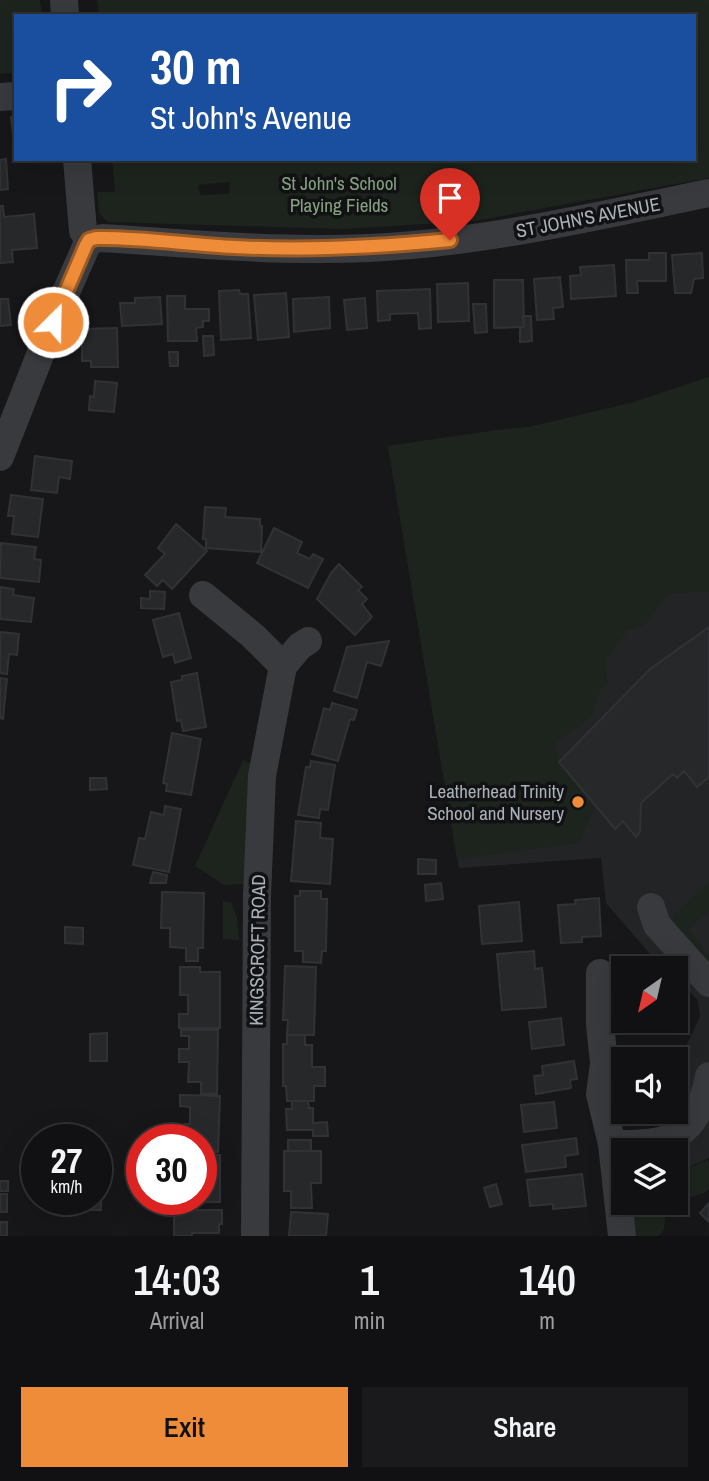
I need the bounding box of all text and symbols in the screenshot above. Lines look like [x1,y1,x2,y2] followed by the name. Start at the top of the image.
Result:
[150,33,242,99] text: 30 m
[35,42,126,133] icon: right
[150,96,352,139] text: St John's Avenue
[420,168,480,240] pin
[281,170,397,218] park label: St John's School Playing Fields
[431,179,469,217] icon: arrive
[514,190,662,244] street label: ST JOHN'S AVENUE
[16,285,90,359] position arrow
[427,778,564,826] place label: Leatherhead Trinity School and Nursery
[570,794,586,810] marker: Leatherhead Trinity School and Nursery
[243,874,271,1026] street label: KINGSCROFT ROAD
[611,956,688,1032] north arrow
[611,956,688,1215] map controls
[611,1047,688,1124] button: sound
[126,1124,217,1215] speed limit sign: 30
[51,1137,82,1184] text: 27
[611,1138,688,1215] button: layers
[51,1174,83,1199] text: km/h
[133,1252,221,1308] text: 14:03
[360,1252,379,1308] text: 1
[518,1252,576,1308] text: 140
[150,1305,204,1336] text: Arrival
[354,1305,385,1336] text: min
[539,1305,555,1336] text: m
[21,1387,348,1467] button: Exit
[362,1387,688,1467] button: Share

